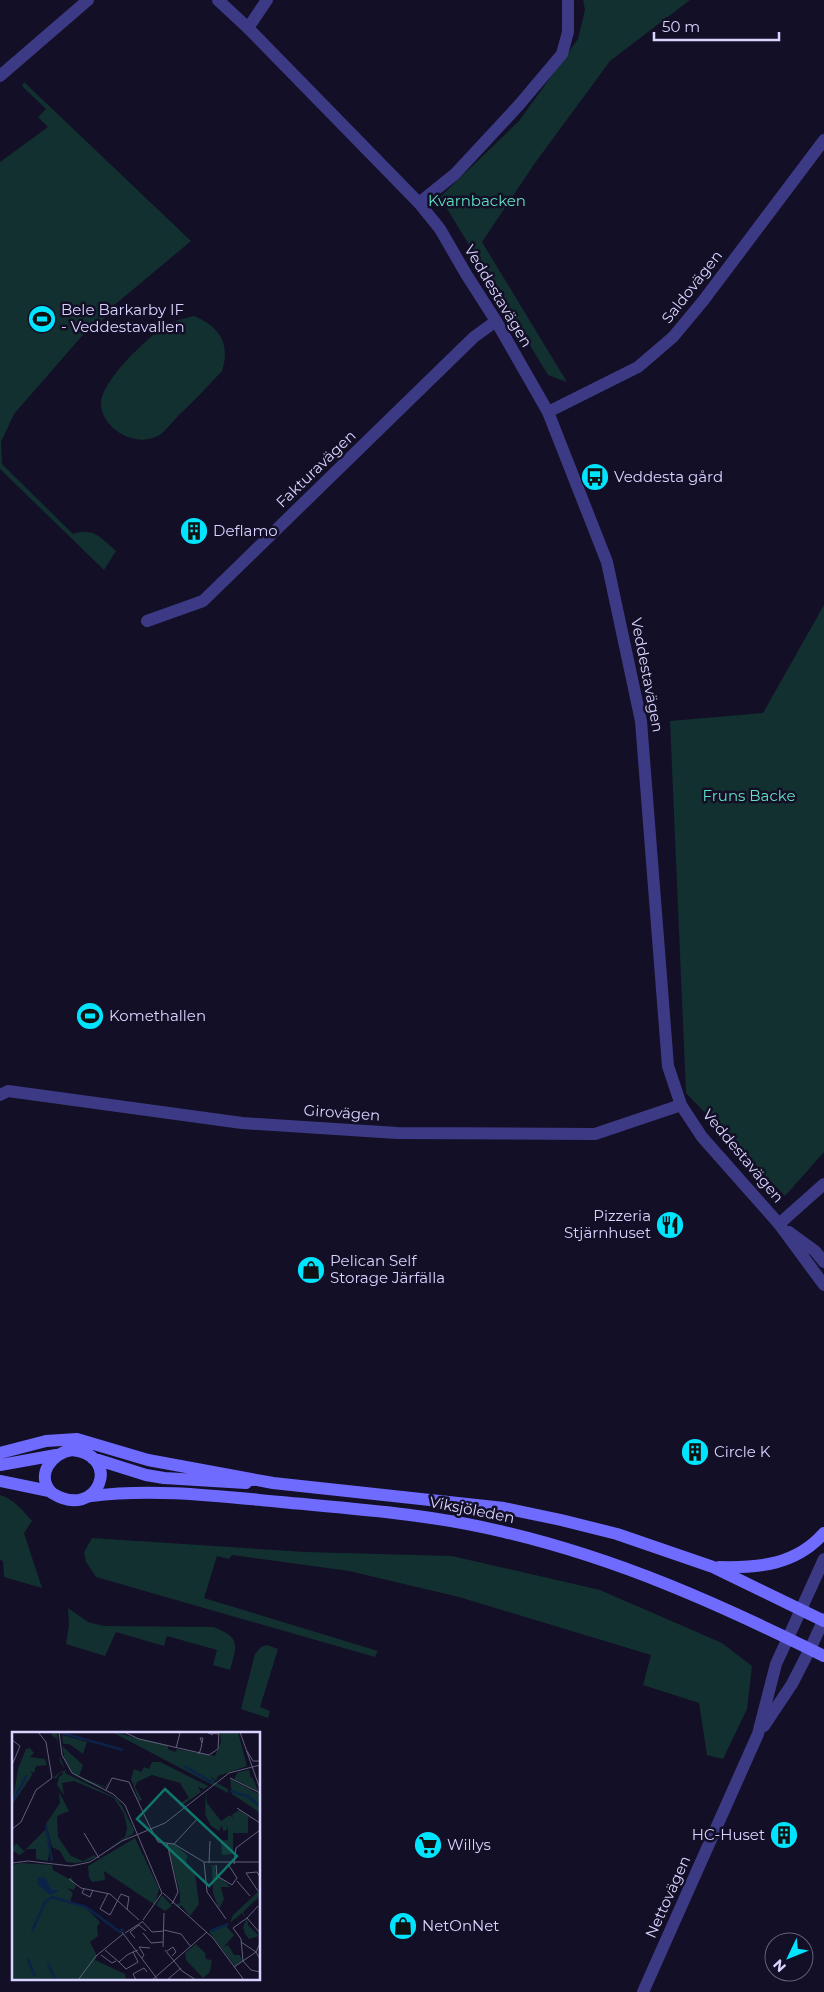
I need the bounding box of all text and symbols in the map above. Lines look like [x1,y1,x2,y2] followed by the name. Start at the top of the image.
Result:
[654,10,779,42] scale bar
[662,17,700,36] text: 50 m
[428,191,526,210] park label: Kvarnbacken
[460,241,536,350] street label: Veddestavägen
[657,246,726,327] street label: Saldovägen
[61,300,185,336] place label: Bele Barkarby IF - Veddestavallen
[27,304,57,334] sports icon: Bele Barkarby IF - Veddestavallen
[272,426,359,511] street label: Fakturavägen
[580,462,610,492] bus stop icon: Veddesta gård
[614,467,723,486] place label: Veddesta gård
[179,516,209,546] building icon: Deflamo
[213,521,278,540] place label: Deflamo
[627,616,668,734] street label: Veddestavägen
[702,786,796,805] park label: Fruns Backe
[75,1001,105,1031] sports icon: Komethallen
[109,1006,206,1025] place label: Komethallen
[303,1100,381,1125] street label: Girovägen
[699,1105,788,1206] street label: Veddestavägen
[564,1206,651,1242] place label: Pizzeria Stjärnhuset
[655,1210,685,1240] restaurant icon: Pizzeria Stjärnhuset
[330,1251,445,1287] place label: Pelican Self Storage Järfälla
[296,1255,326,1285] shop icon: Pelican Self Storage Järfälla
[680,1437,710,1467] building icon: Circle K
[714,1442,771,1461] place label: Circle K
[428,1492,516,1527] street label: Viksjöleden
[12,1732,260,1980] inset map
[769,1820,799,1850] building icon: HC-Huset
[692,1825,765,1844] place label: HC-Huset
[413,1830,443,1860] supermarket icon: Willys
[447,1835,491,1854] place label: Willys
[641,1853,694,1941] street label: Nettovägen
[388,1911,418,1941] shop icon: NetOnNet
[422,1916,499,1935] place label: NetOnNet
[764,1932,814,1982] north arrow
[769,1956,790,1976] text: N

